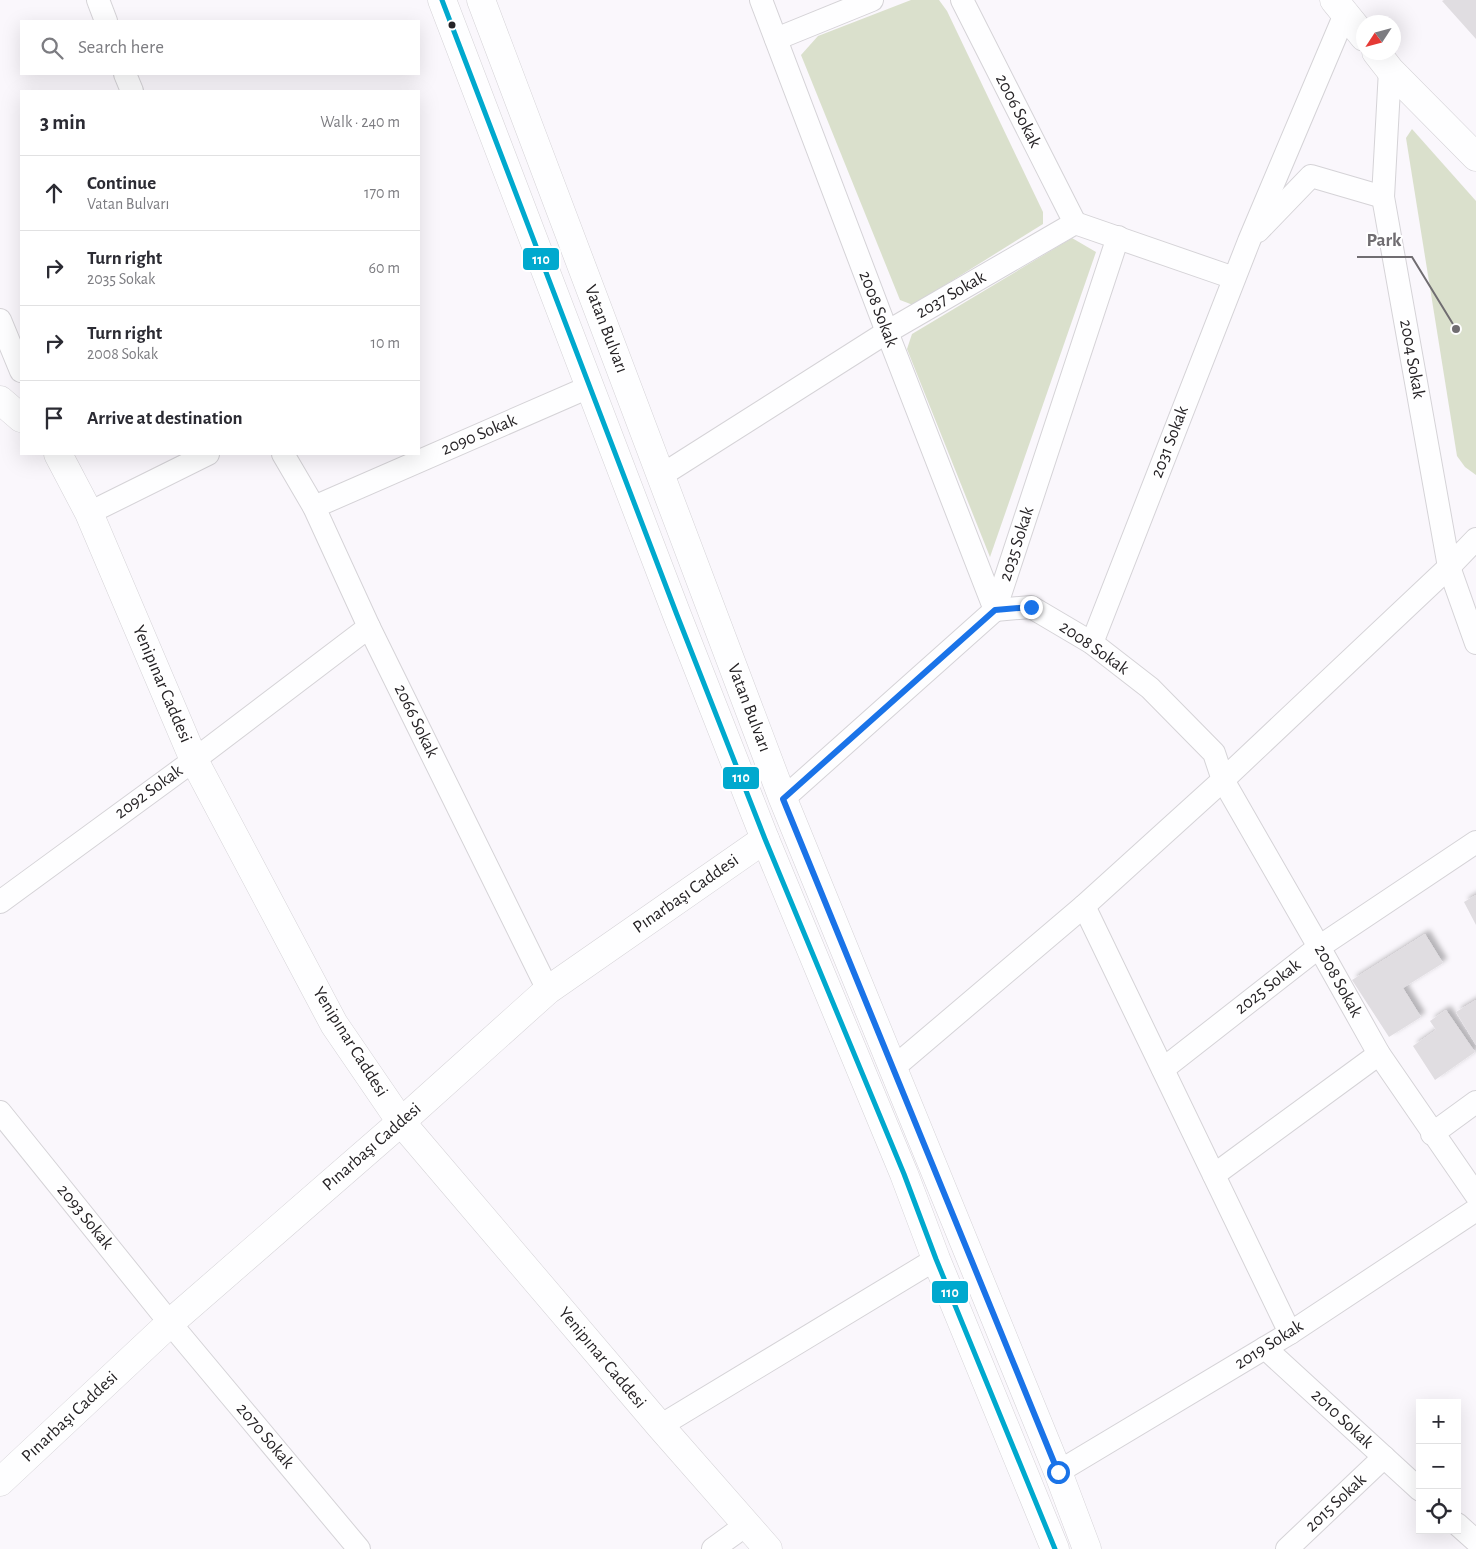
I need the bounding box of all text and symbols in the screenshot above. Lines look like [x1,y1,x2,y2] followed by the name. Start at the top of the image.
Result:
[1356,15,1401,60] north arrow
[20,20,420,75] search box
[447,20,457,30] unlabelled marker
[38,34,66,62] icon: search
[78,38,164,57] text: Search here
[992,71,1045,151] street label: 2006 Sokak
[40,112,86,133] text: 3 min
[320,114,400,130] text: Walk · 240 m
[87,174,156,193] text: Continue
[40,179,68,207] icon: ahead
[364,185,400,201] text: 170 m
[87,196,169,212] text: Vatan Bulvarı
[1357,223,1412,257] callout: Park
[1367,231,1402,250] text: Park
[522,247,560,271] line badge: 110
[87,249,162,268] text: Turn right
[532,253,550,267] text: 110
[40,254,68,282] icon: right
[369,260,400,276] text: 60 m
[855,268,901,350] street label: 2008 Sokak
[913,268,989,322] street label: 2037 Sokak
[87,271,155,287] text: 2035 Sokak
[581,283,631,375] street label: Vatan Bulvarı
[1396,318,1428,401] street label: 2004 Sokak
[87,324,162,343] text: Turn right
[40,329,68,357] icon: right
[371,335,400,351] text: 10 m
[87,346,158,362] text: 2008 Sokak
[1148,403,1192,481] street label: 2031 Sokak
[40,404,68,432] icon: arrive
[87,409,243,428] text: Arrive at destination
[439,411,520,459] street label: 2090 Sokak
[997,504,1038,583] street label: 2035 Sokak
[1020,596,1043,619] route end
[1056,618,1133,679] street label: 2008 Sokak
[129,623,195,745] street label: Yenipınar Caddesi
[724,662,774,754] street label: Vatan Bulvarı
[391,682,442,761] street label: 2066 Sokak
[112,761,187,822] street label: 2092 Sokak
[722,766,760,790] line badge: 110
[732,771,750,785] text: 110
[630,851,742,937] street label: Pınarbaşı Caddesi
[1311,942,1366,1021] street label: 2008 Sokak
[1232,955,1305,1018] street label: 2025 Sokak
[309,984,391,1100] street label: Yenipınar Caddesi
[319,1099,425,1195] street label: Pınarbaşı Caddesi
[53,1181,117,1254] street label: 2093 Sokak
[931,1280,969,1304] line badge: 110
[941,1286,959,1300] text: 110
[555,1304,649,1412] street label: Yenipınar Caddesi
[1232,1317,1307,1373] street label: 2019 Sokak
[18,1368,122,1466] street label: Pınarbaşı Caddesi
[1307,1386,1377,1453] street label: 2010 Sokak
[1416,1399,1461,1534] map controls
[1416,1399,1461,1444] button: +
[233,1400,298,1473] street label: 2070 Sokak
[1416,1444,1461,1489] button: −
[1047,1461,1070,1484] route start
[1302,1470,1370,1535] street label: 2015 Sokak
[1416,1489,1461,1534] button: locate

